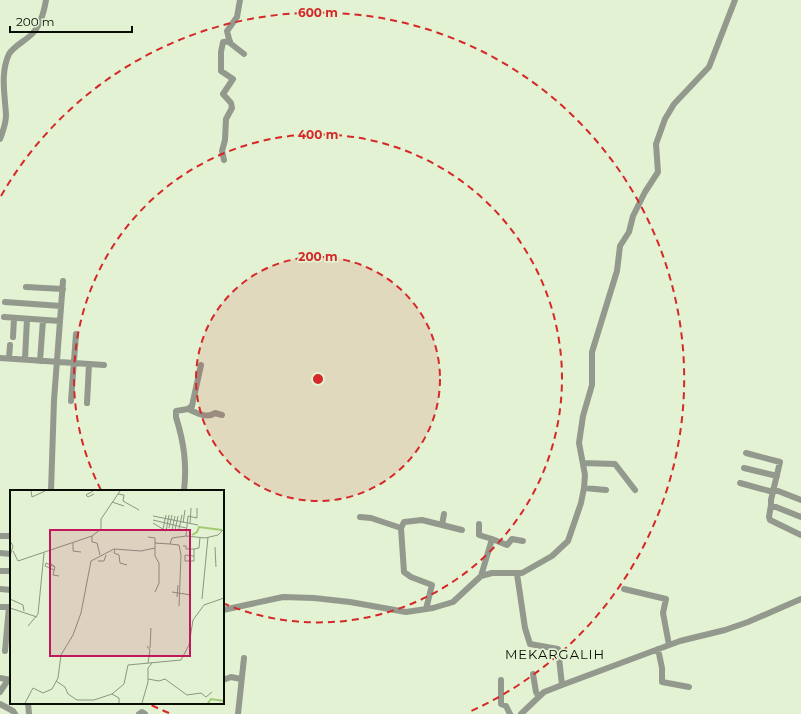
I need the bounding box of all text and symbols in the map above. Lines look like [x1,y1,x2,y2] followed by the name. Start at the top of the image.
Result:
[298,5,338,20] text: 600 m
[10,8,132,34] scale bar
[16,14,55,29] text: 200 m
[298,127,338,142] text: 400 m
[298,249,338,264] text: 200 m
[311,372,325,386] centre of rings
[10,490,224,704] inset map
[505,646,605,662] district label: MEKARGALIH

